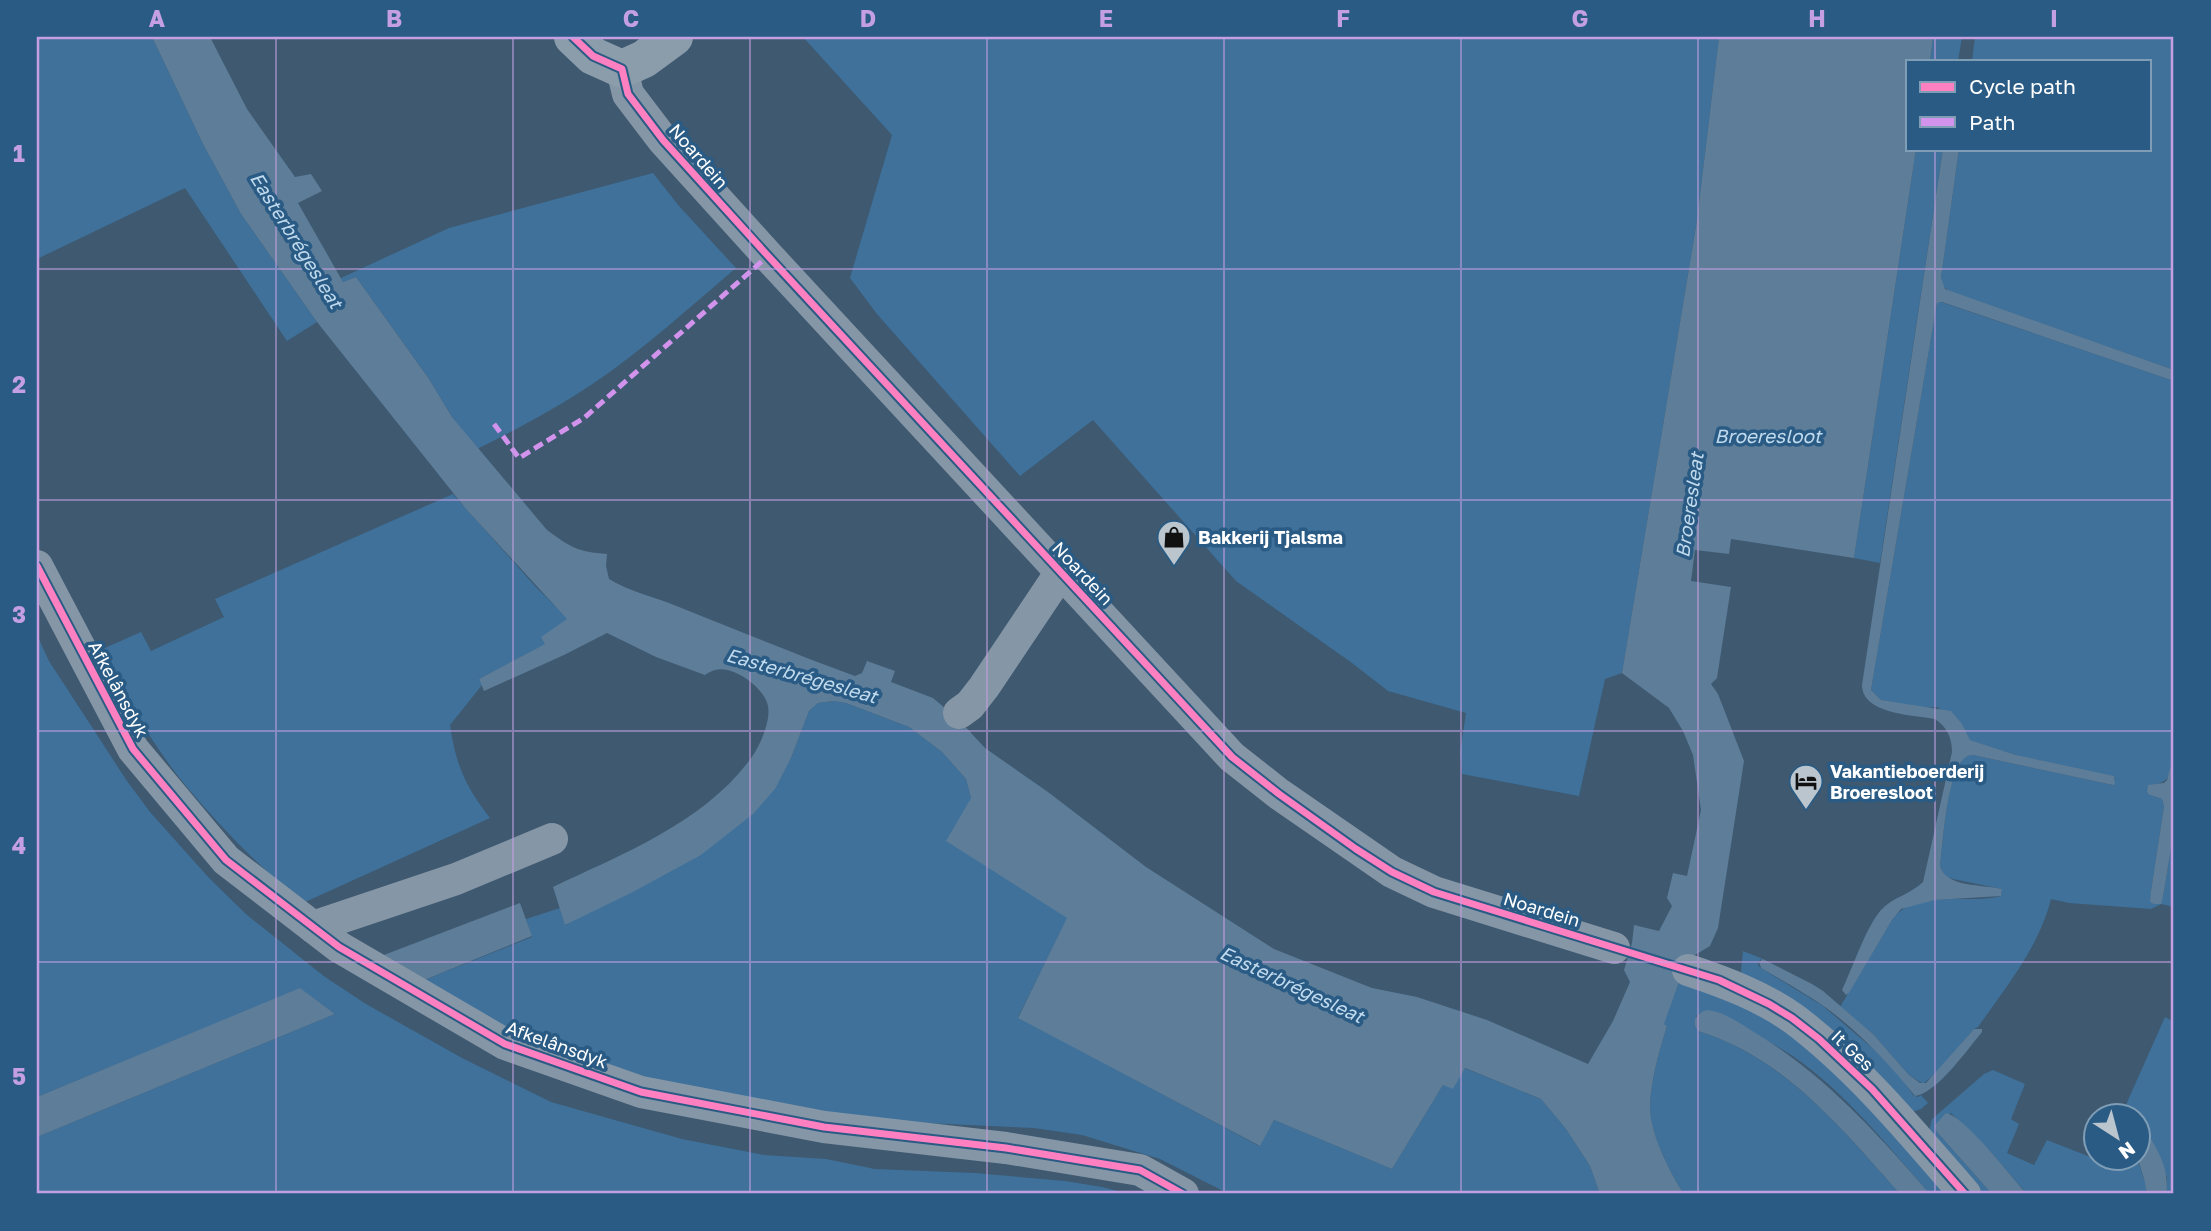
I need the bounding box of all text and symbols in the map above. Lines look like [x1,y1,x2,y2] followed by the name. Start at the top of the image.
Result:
[149,4,166,32] text: A
[386,4,402,32] text: B
[623,4,639,32] text: C
[860,4,876,32] text: D
[1099,4,1113,32] text: E
[1336,4,1350,32] text: F
[1572,4,1588,32] text: G
[1808,4,1826,32] text: H
[2050,4,2058,32] text: I
[1906,60,2152,150] legend
[1969,73,2076,99] text: Cycle path
[1969,109,2016,135] text: Path
[665,119,733,193] street label: Noardein
[13,139,25,167] text: 1
[246,168,349,314] water label: Easterbrégesleat
[12,370,26,398] text: 2
[1715,424,1824,447] water label: Broeresloot
[1670,449,1708,559] water label: Broeresleat
[1155,518,1193,567] shop icon: Bakkerij Tjalsma
[1198,526,1343,548] place label: Bakkerij Tjalsma
[1048,537,1118,609] street label: Noardein
[12,600,26,628] text: 3
[84,637,154,741] street label: Afkelânsdyk
[724,642,882,708] water label: Easterbrégesleat
[1830,760,1984,803] place label: Vakantieboerderij Broeresloot
[1787,762,1825,811] hotel icon: Vakantieboerderij Broeresloot
[12,831,26,859] text: 4
[1501,887,1583,931] street label: Noardein
[1216,941,1370,1028] water label: Easterbrégesleat
[503,1015,611,1073] street label: Afkelânsdyk
[1827,1025,1879,1075] street label: It Ges
[12,1062,26,1090] text: 5
[2082,1102,2152,1172] north arrow
[2115,1138,2140,1165] text: N

